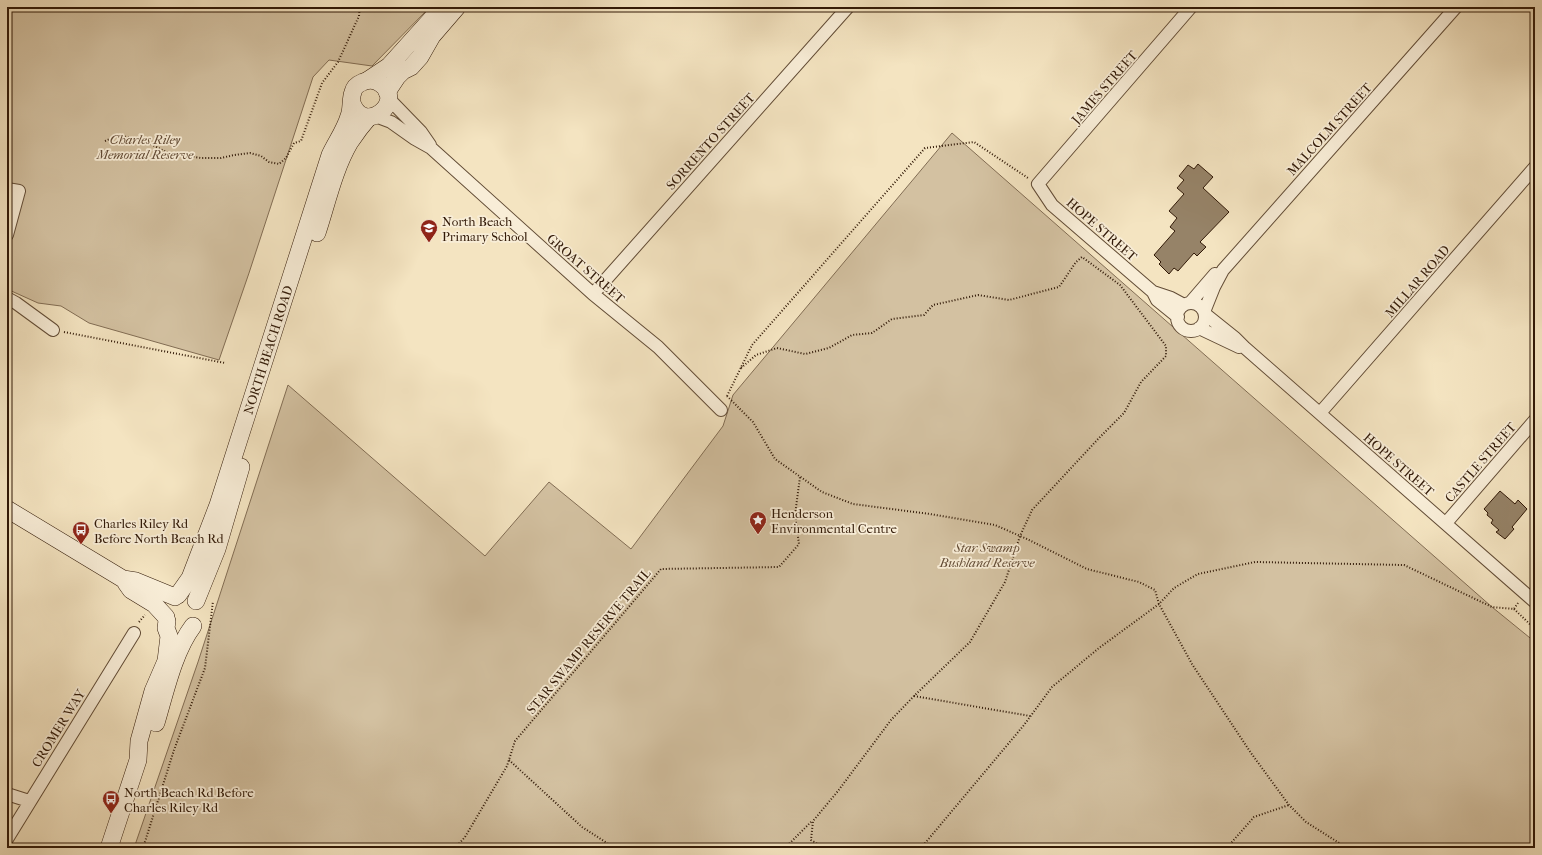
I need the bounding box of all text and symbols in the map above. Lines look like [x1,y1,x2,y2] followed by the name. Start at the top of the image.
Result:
[1068,47,1140,128] street label: JAMES STREET
[1284,80,1375,179] street label: MALCOLM STREET
[663,90,758,193] street label: SORRENTO STREET
[96,132,194,162] park label: Charles Riley Memorial Reserve
[1063,195,1140,264] street label: HOPE STREET
[442,214,528,244] place label: North Beach Primary School
[419,218,439,243] school or university icon: North Beach Primary School
[544,231,628,306] street label: GROAT STREET
[1382,242,1453,321] street label: MILLAR ROAD
[241,283,296,416] street label: NORTH BEACH ROAD
[1442,419,1519,505] street label: CASTLE STREET
[1360,430,1437,499] street label: HOPE STREET
[771,506,898,536] place label: Henderson Environmental Centre
[748,510,768,535] place icon: Henderson Environmental Centre
[94,516,225,546] place label: Charles Riley Rd Before North Beach Rd
[71,520,91,545] bus stop icon: Charles Riley Rd Before North Beach Rd
[938,540,1035,570] park label: Star Swamp Bushland Reserve
[523,566,654,717] street label: STAR SWAMP RESERVE TRAIL
[29,686,89,770] street label: CROMER WAY
[124,785,254,815] place label: North Beach Rd Before Charles Riley Rd
[101,789,121,814] bus stop icon: North Beach Rd Before Charles Riley Rd

